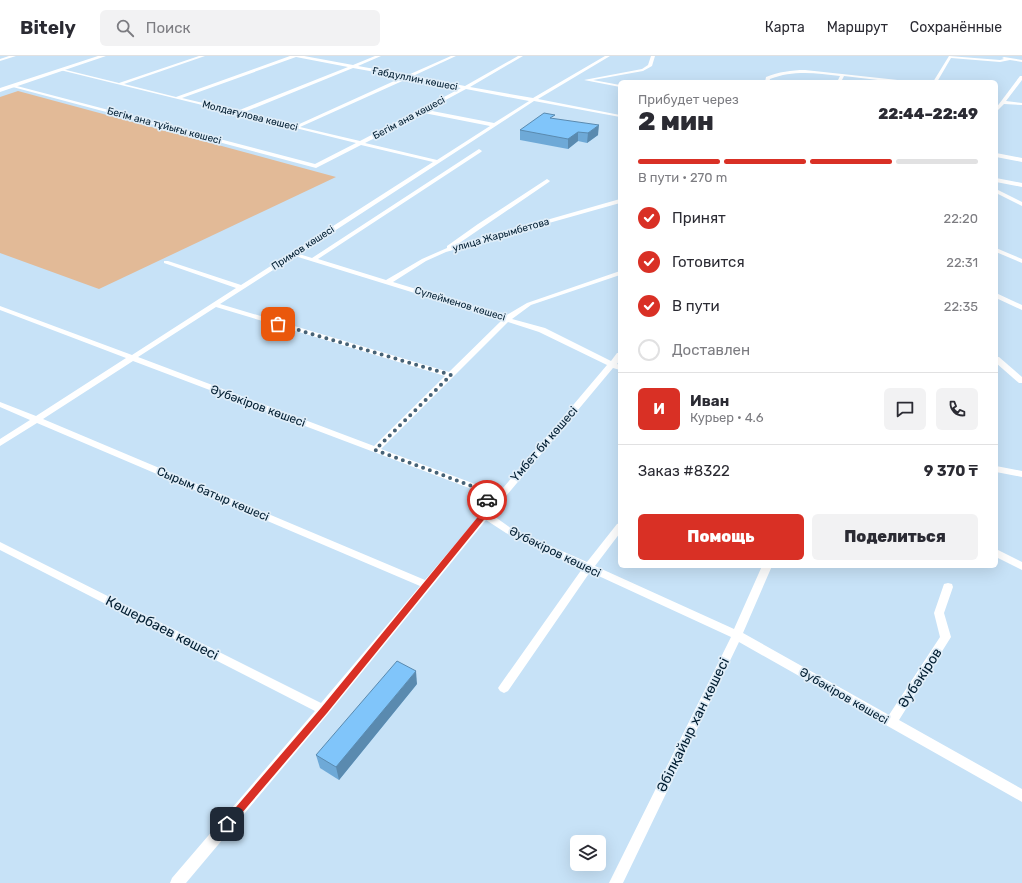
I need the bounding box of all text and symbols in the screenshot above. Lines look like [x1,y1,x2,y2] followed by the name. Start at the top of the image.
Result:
[100,10,380,46] search box
[20,16,76,39] text: Bitely
[114,17,136,39] icon: search
[146,19,191,37] text: Поиск
[765,19,805,36] text: Карта
[827,19,888,36] text: Маршрут
[910,19,1002,36] text: Сохранённые
[371,65,459,93] street label: Ғабдуллин көшесі
[638,92,739,107] text: Прибудет через
[371,94,447,142] street label: Бегім ана көшесі
[201,98,299,134] street label: Молдағұлова көшесі
[106,105,222,147] street label: Бегім ана тұйығы көшесі
[878,105,978,123] text: 22:44–22:49
[638,106,714,137] text: 2 мин
[638,170,727,185] text: В пути · 270 m
[638,207,660,229] icon: check
[672,209,726,227] text: Принят
[944,211,978,226] text: 22:20
[451,215,551,255] street label: улица Жарымбетова
[269,223,337,273] street label: Примов көшесі
[638,251,660,273] icon: check
[672,253,745,271] text: Готовится
[946,255,978,270] text: 22:31
[413,284,507,324] street label: Сүлейменов көшесі
[638,295,660,317] icon: check
[672,297,720,315] text: В пути
[944,299,978,314] text: 22:35
[261,307,295,341] pin
[267,313,289,335] icon: bag
[672,341,750,359] text: Доставлен
[208,382,308,430] street label: Әубәкіров көшесі
[884,388,926,430] button: chat
[936,388,978,430] button: phone
[690,392,729,410] text: Иван
[653,400,665,418] text: И
[508,404,580,484] street label: Үмбет би көшесі
[690,410,764,425] text: Курьер · 4.6
[638,462,730,480] text: Заказ #8322
[924,462,978,480] text: 9 370 ₸
[155,464,271,524] street label: Сырым батыр көшесі
[467,480,507,520] courier
[476,489,498,511] icon: car
[638,514,804,560] button: Помощь
[812,514,978,560] button: Поделиться
[507,524,603,580] street label: Әубәкіров көшесі
[103,592,221,664] street label: Көшербаев көшесі
[894,645,946,711] street label: Әубәкіров
[653,655,733,795] street label: Әбілқайыр хан көшесі
[797,665,891,727] street label: Әубәкіров көшесі
[210,807,244,841] pin
[216,813,238,835] icon: home
[570,835,606,871] map controls
[570,835,606,871] button: layers

